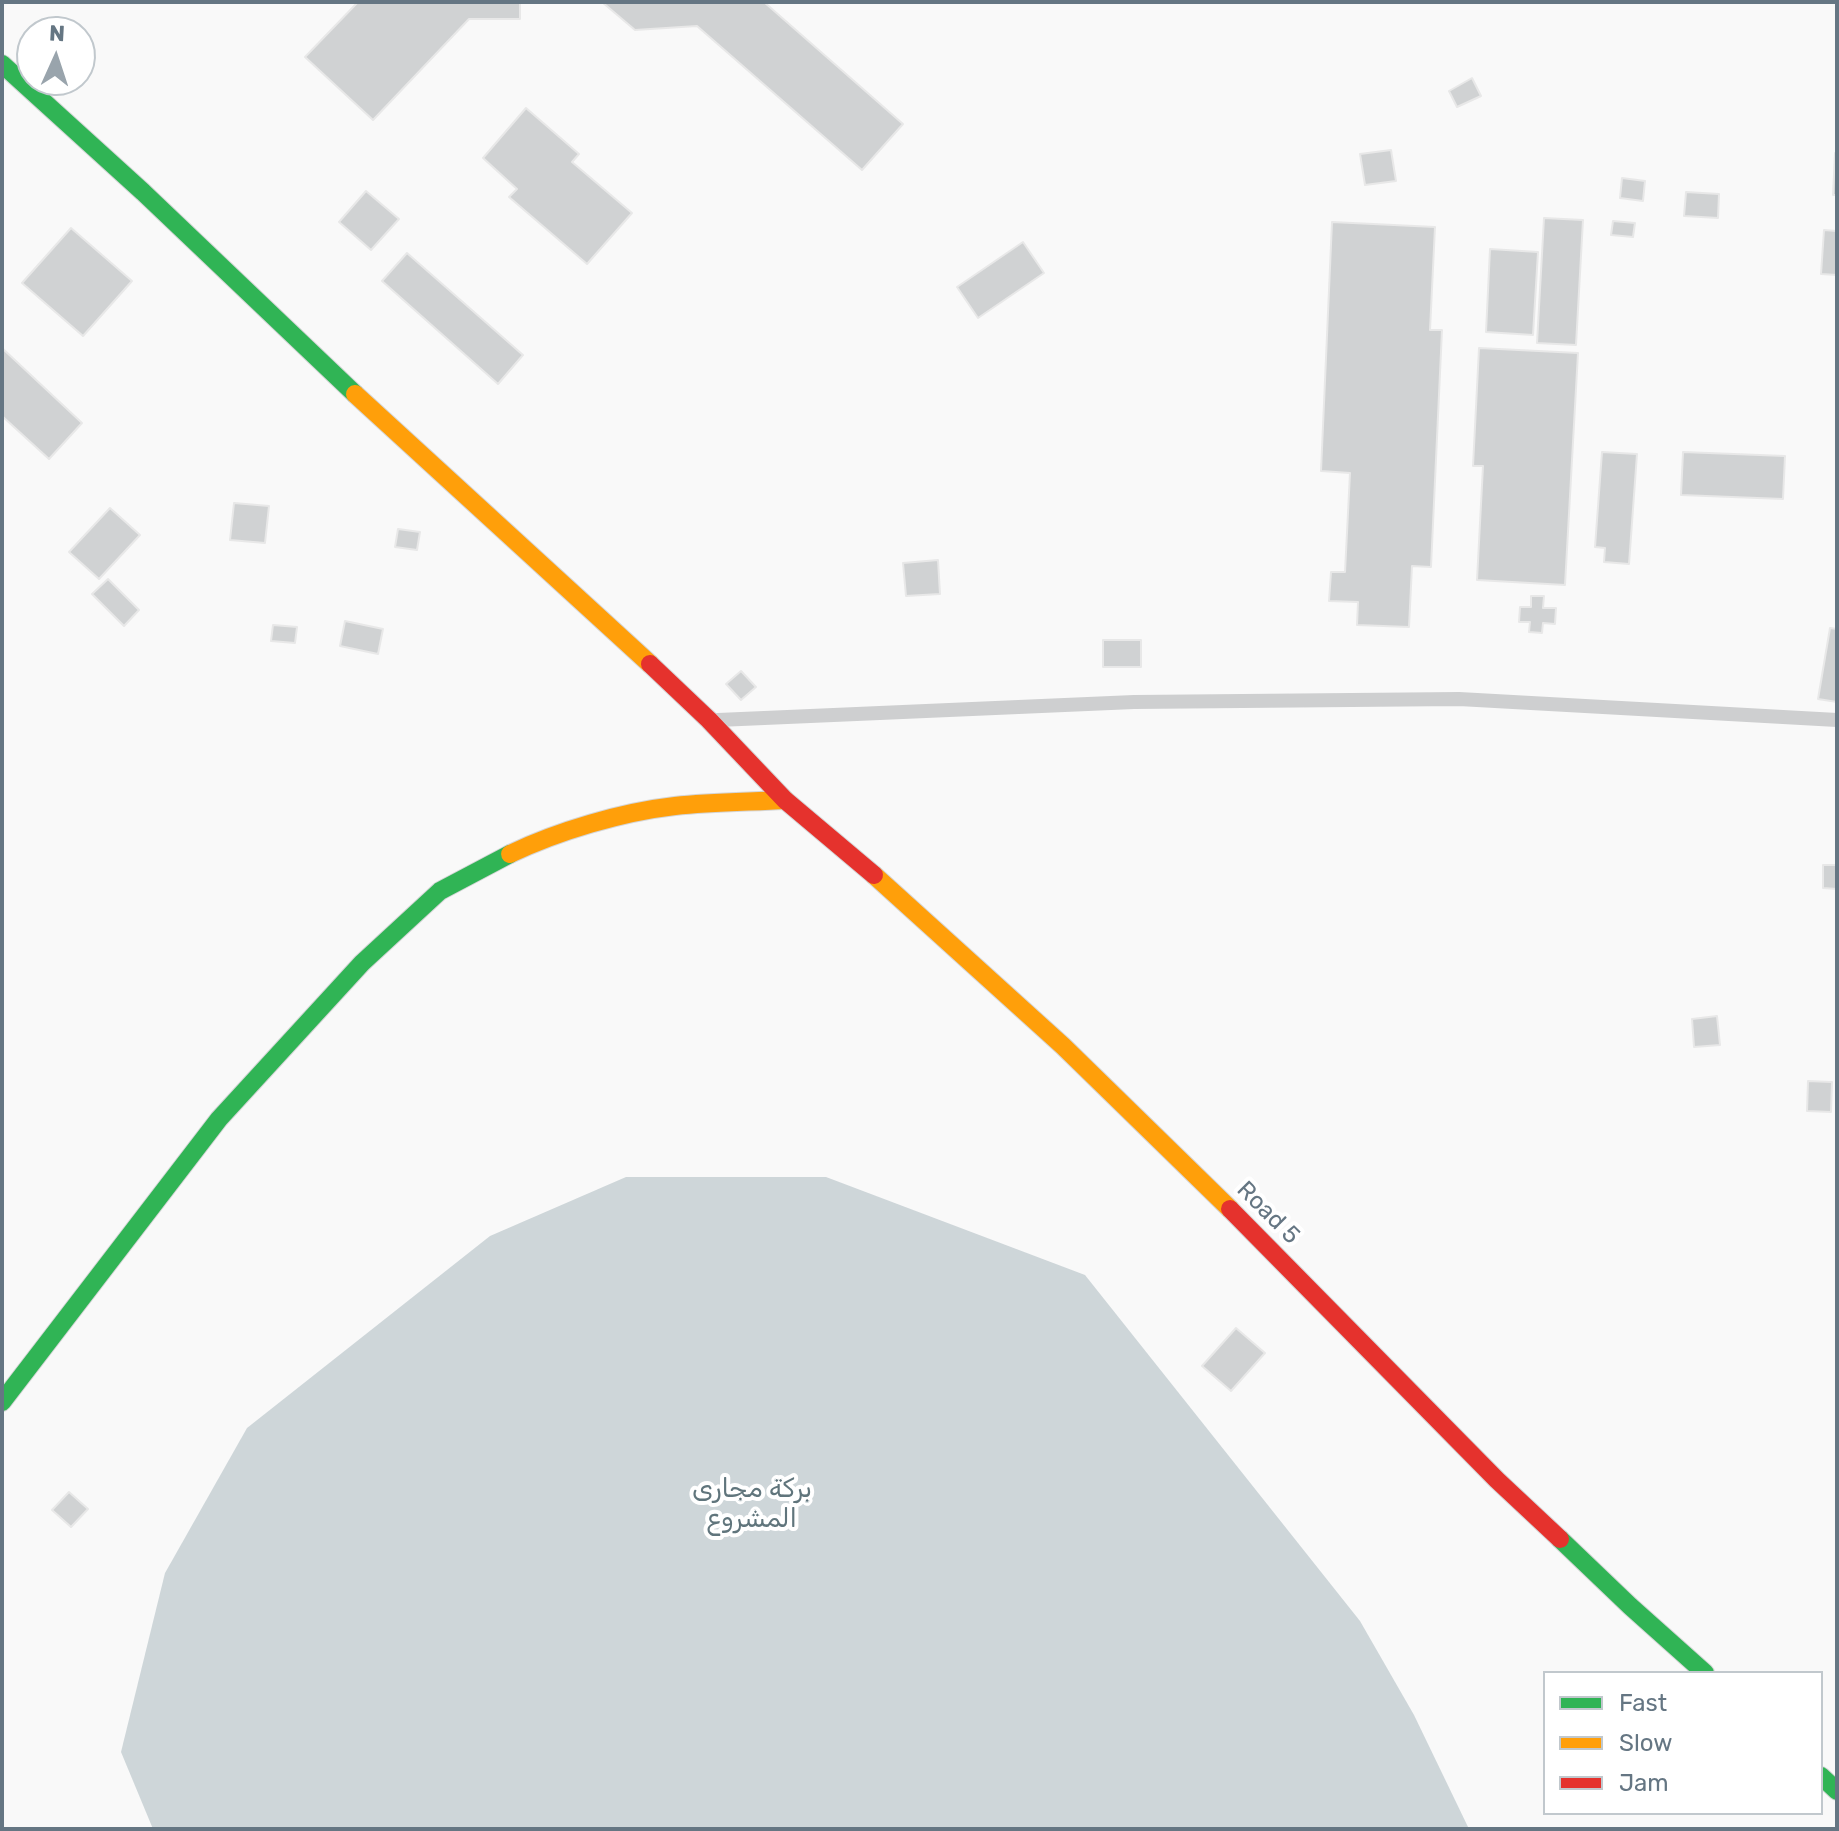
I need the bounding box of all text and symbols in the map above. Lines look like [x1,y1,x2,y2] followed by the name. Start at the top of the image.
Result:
[16,16,96,96] north arrow
[49,20,66,47] text: N
[1231,1176,1305,1250] street label: Road 5
[692,1473,812,1534] water label: بركة مجارى المشروع
[1543,1671,1823,1815] legend
[1619,1689,1667,1717] text: Fast
[1619,1729,1672,1757] text: Slow
[1619,1769,1669,1797] text: Jam

